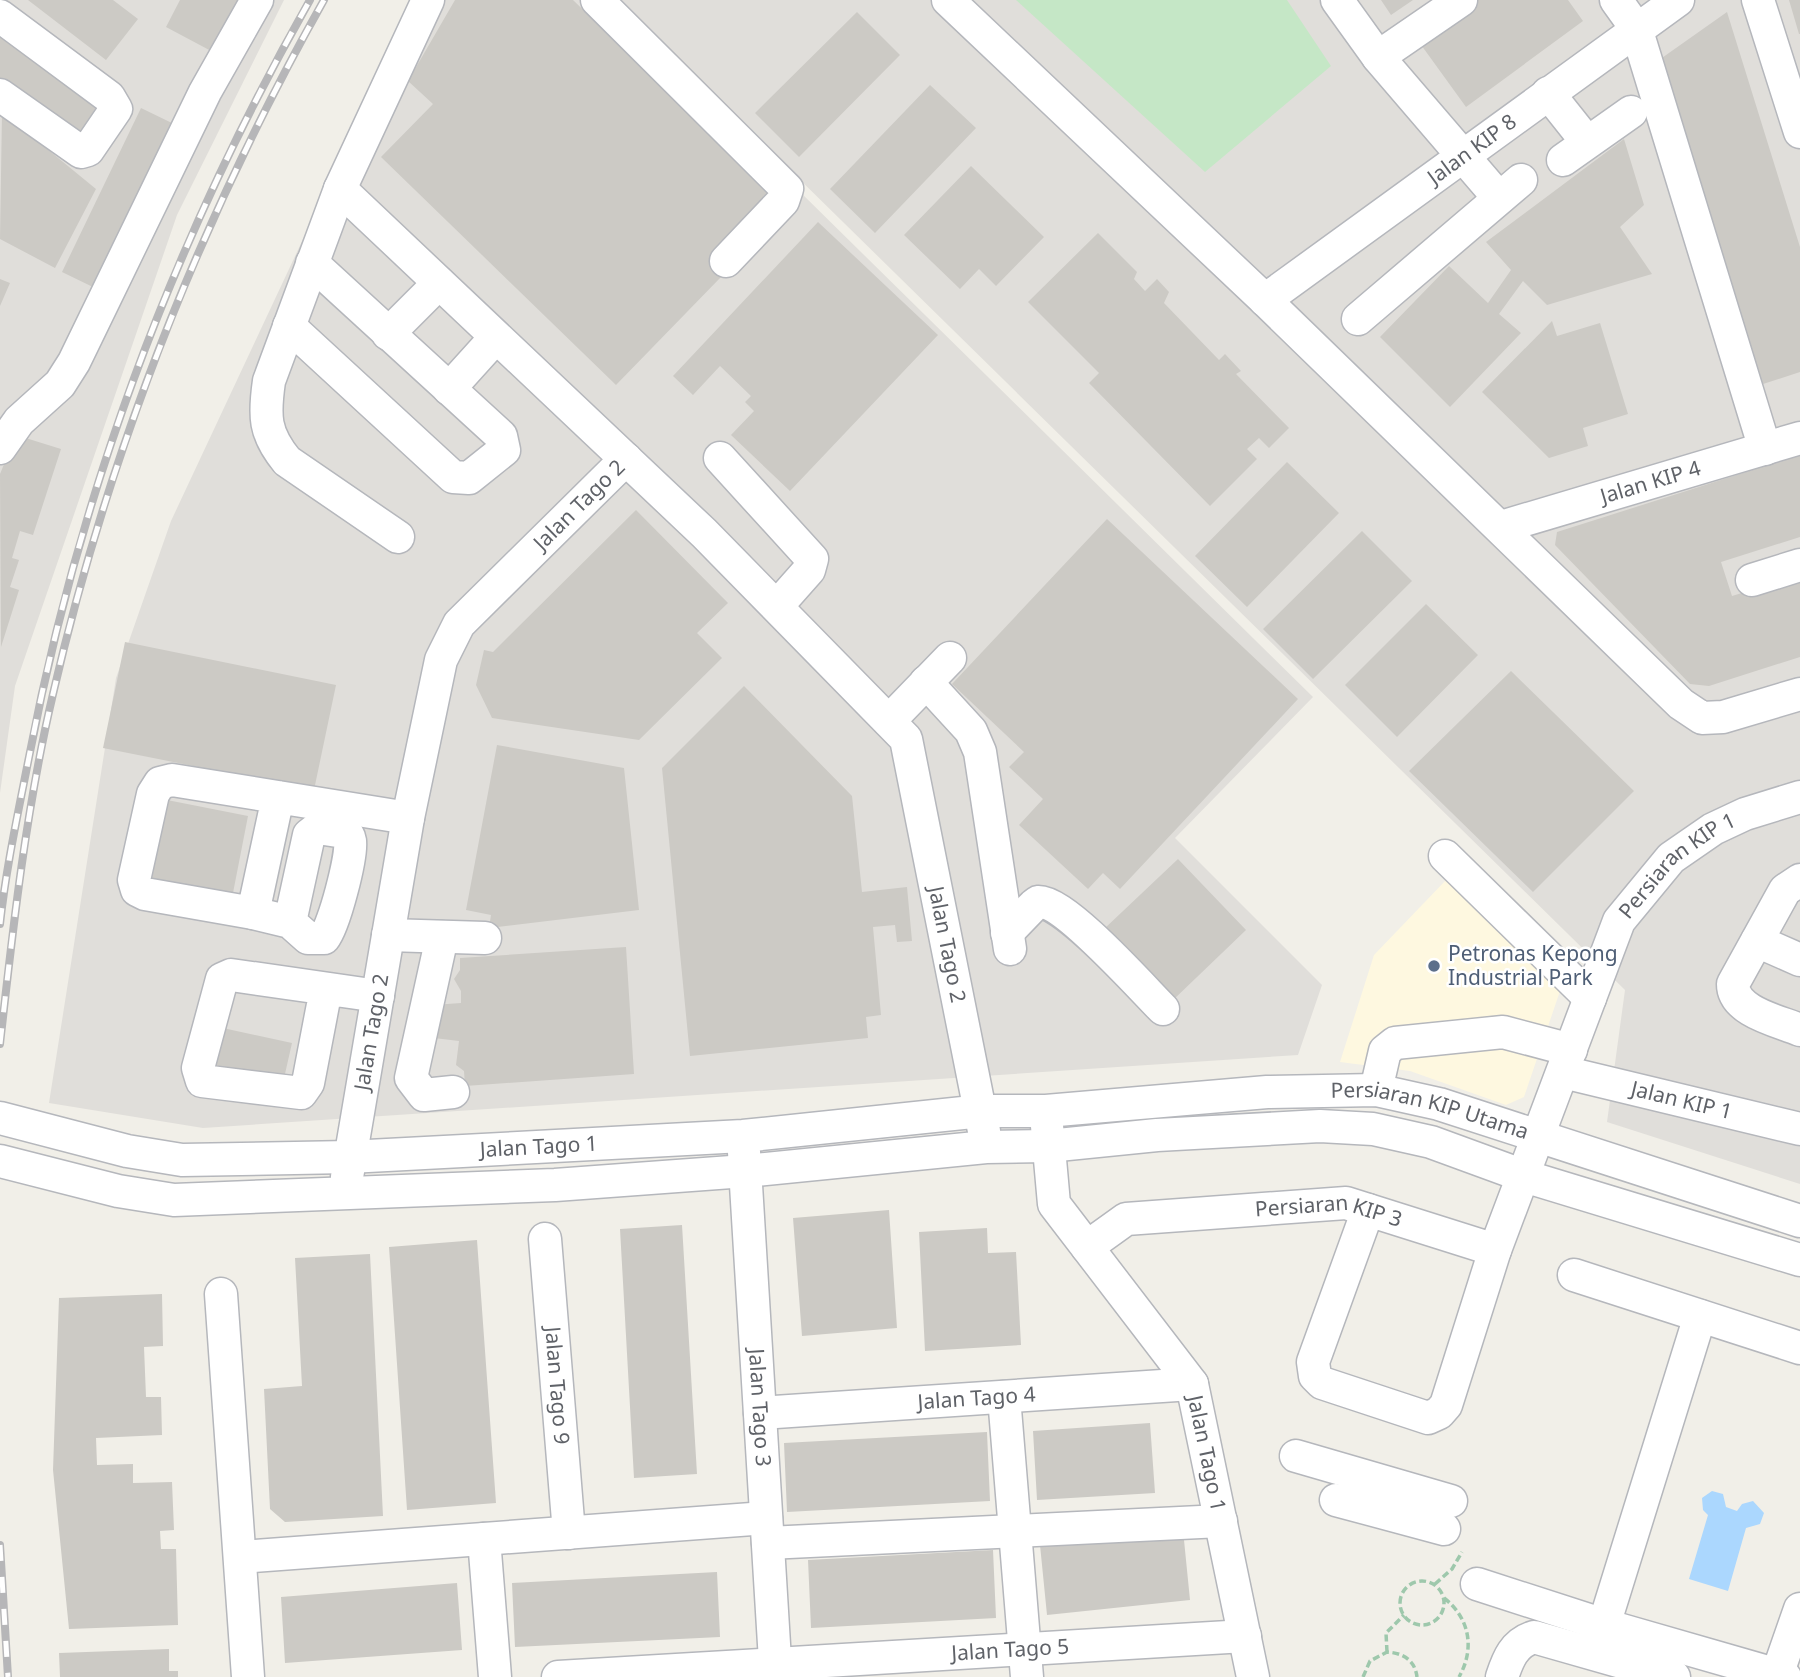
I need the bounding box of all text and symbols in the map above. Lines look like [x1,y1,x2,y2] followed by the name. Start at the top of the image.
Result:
[1420,107,1522,192] street label: Jalan KIP 8
[525,453,630,557] street label: Jalan Tago 2
[1595,453,1704,510] street label: Jalan KIP 4
[1612,805,1740,924] street label: Persiaran KIP 1
[922,882,973,1005] street label: Jalan Tago 2
[1448,939,1618,991] place label: Petronas Kepong Industrial Park
[1426,958,1442,974] marker: Petronas Kepong Industrial Park
[347,971,394,1094] street label: Jalan Tago 2
[1626,1073,1735,1125] street label: Jalan KIP 1
[1330,1075,1533,1145] street label: Persiaran KIP Utama
[477,1129,598,1163] street label: Jalan Tago 1
[1254,1188,1406,1233] street label: Persiaran KIP 3
[539,1323,577,1445] street label: Jalan Tago 9
[743,1346,778,1467] street label: Jalan Tago 3
[915,1380,1036,1416] street label: Jalan Tago 4
[1181,1391,1233,1514] street label: Jalan Tago 1
[948,1632,1070,1667] street label: Jalan Tago 5

